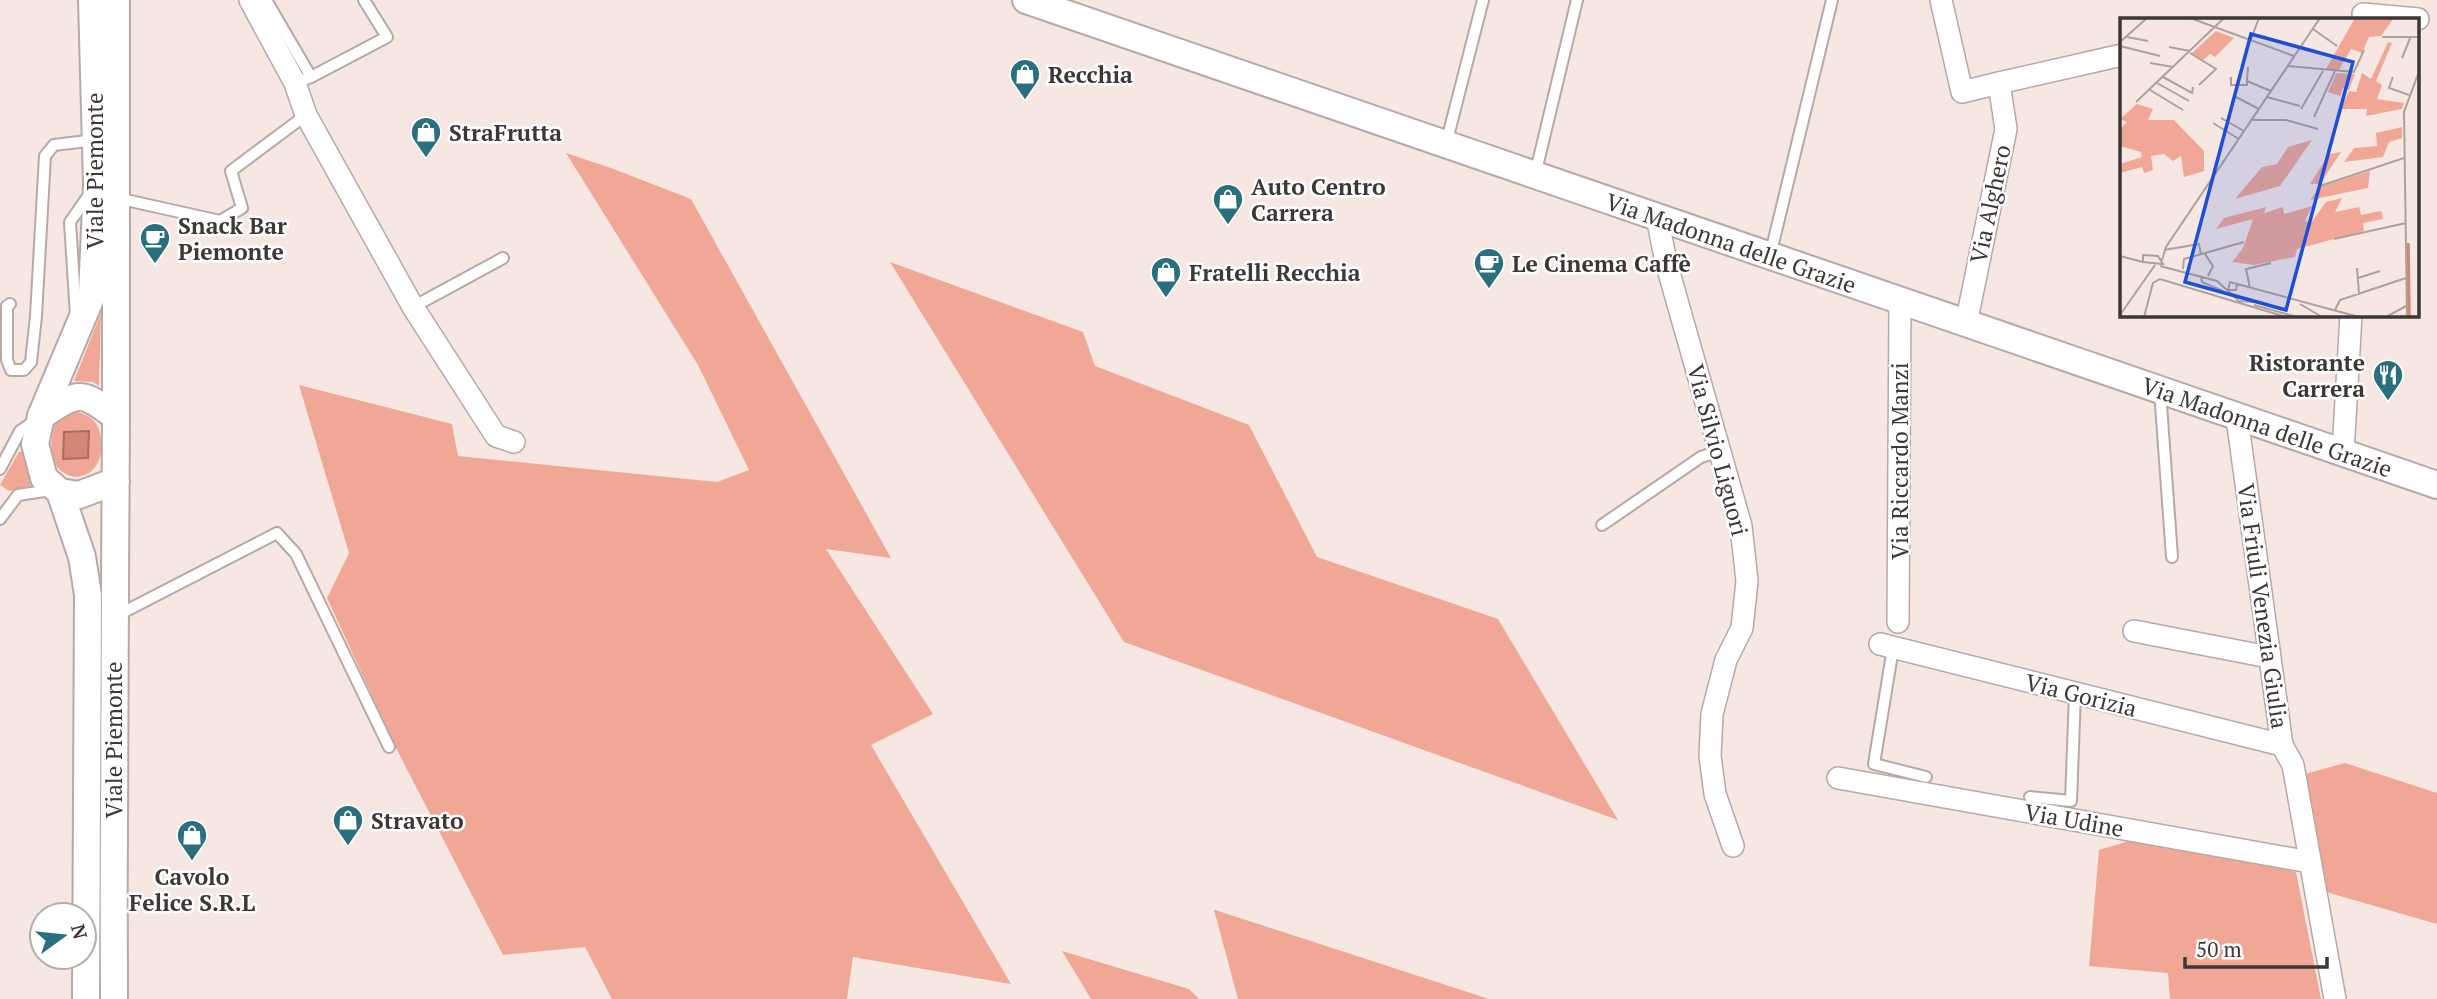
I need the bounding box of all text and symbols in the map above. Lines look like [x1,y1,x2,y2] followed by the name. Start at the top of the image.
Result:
[2120,18,2420,317] inset map
[1008,57,1042,101] shop icon: Recchia
[1048,59,1133,90] place label: Recchia
[79,93,110,249] street label: Viale Piemonte
[409,115,443,159] shop icon: StraFrutta
[449,117,562,148] place label: StraFrutta
[1962,142,2018,266] street label: Via Alghero
[1251,171,1386,228] place label: Auto Centro Carrera
[1211,182,1245,226] shop icon: Auto Centro Carrera
[1602,186,1860,300] street label: Via Madonna delle Grazie
[178,210,287,267] place label: Snack Bar Piemonte
[138,221,172,265] cafe icon: Snack Bar Piemonte
[1472,246,1506,290] cafe icon: Le Cinema Caffè
[1512,248,1691,279] place label: Le Cinema Caffè
[1149,255,1183,299] shop icon: Fratelli Recchia
[1189,257,1361,288] place label: Fratelli Recchia
[2249,347,2365,404] place label: Ristorante Carrera
[2371,358,2405,402] restaurant icon: Ristorante Carrera
[1680,361,1756,539] street label: Via Silvio Liguori
[1884,362,1915,560] street label: Via Riccardo Manzi
[2138,370,2396,484] street label: Via Madonna delle Grazie
[2230,482,2296,731] street label: Via Friuli Venezia Giulia
[98,662,129,818] street label: Viale Piemonte
[2022,666,2140,724] street label: Via Gorizia
[2022,796,2126,844] street label: Via Udine
[331,803,365,847] shop icon: Stravato
[371,805,464,836] place label: Stravato
[175,818,209,862] shop icon: Cavolo Felice S.R.L
[129,861,256,918] place label: Cavolo Felice S.R.L
[28,901,98,971] north arrow
[66,921,94,942] text: N
[2185,926,2327,970] scale bar
[2196,935,2242,963] text: 50 m

